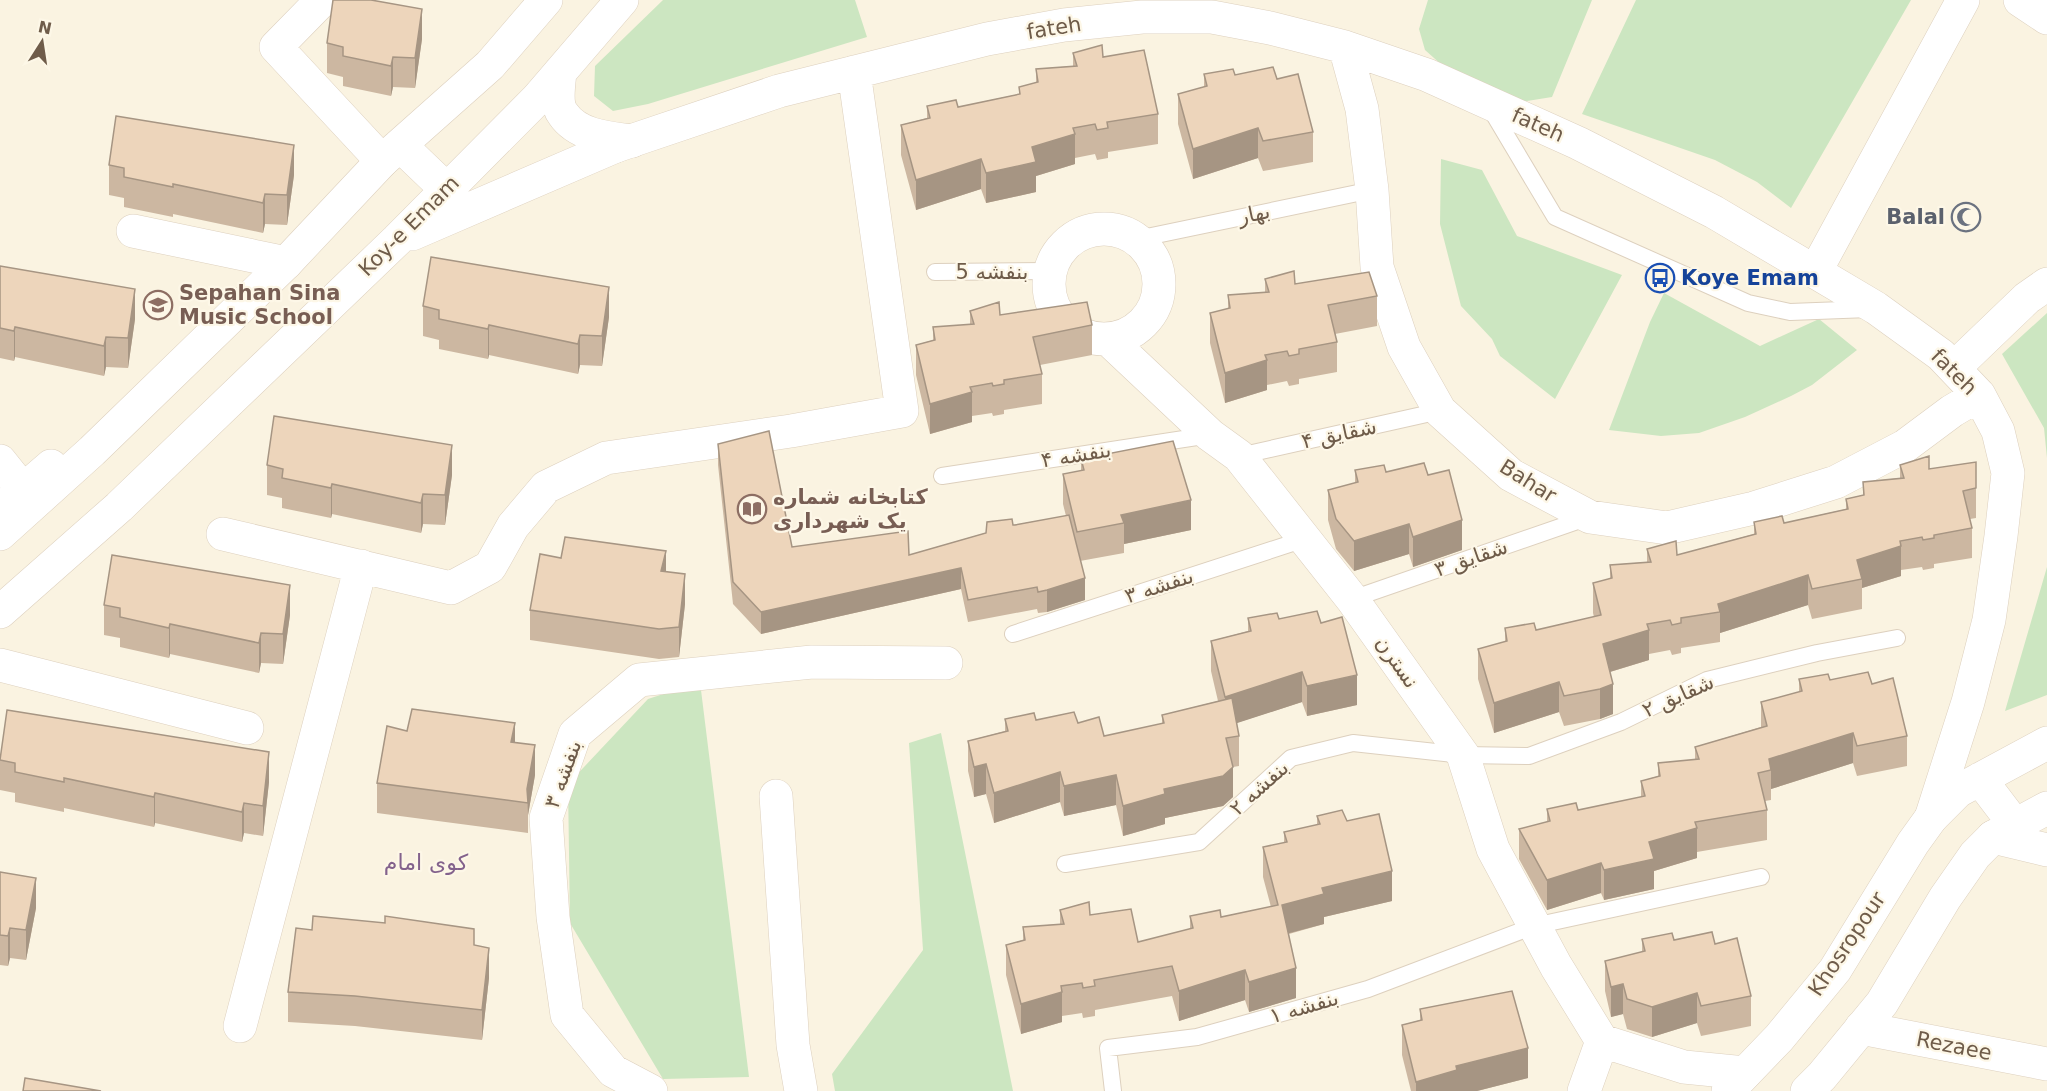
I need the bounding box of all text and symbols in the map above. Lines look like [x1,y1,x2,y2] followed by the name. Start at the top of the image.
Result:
[12,12,72,72] north arrow
[1025,12,1083,44] street label: fateh
[36,17,54,39] text: N
[1508,103,1568,147] street label: fateh
[354,171,464,281] street label: Koy-e Emam
[1235,199,1272,229] street label: بهار
[1950,201,1982,233] mosque icon: Balal
[1886,205,1945,229] place label: Balal
[956,260,1028,284] street label: بنفشه 5
[1644,262,1676,294] bus stop icon: Koye Emam
[1681,266,1819,290] place label: Koye Emam
[179,281,340,329] place label: Sepahan Sina Music School
[142,289,174,321] school or university icon: Sepahan Sina Music School
[1926,344,1982,400] street label: fateh
[1299,414,1379,454] street label: شقایق ۴
[1039,438,1113,472] street label: بنفشه ۴
[1495,454,1561,508] street label: Bahar
[773,485,928,533] place label: کتابخانه شماره یک شهرداری
[736,493,768,525] library icon: کتابخانه شماره یک شهرداری
[1431,534,1511,582] street label: شقایق ۳
[1122,564,1196,608] street label: بنفشه ۳
[1371,631,1423,693] street label: نسترن
[1638,670,1718,722] street label: شقایق ۲
[540,737,586,811] street label: بنفشه ۳
[1225,755,1293,821] street label: بنفشه ۲
[384,850,469,875] district label: کوی امام
[1803,887,1891,1000] street label: Khosropour
[1267,986,1341,1028] street label: بنفشه ۱
[1914,1027,1994,1065] street label: Rezaee

